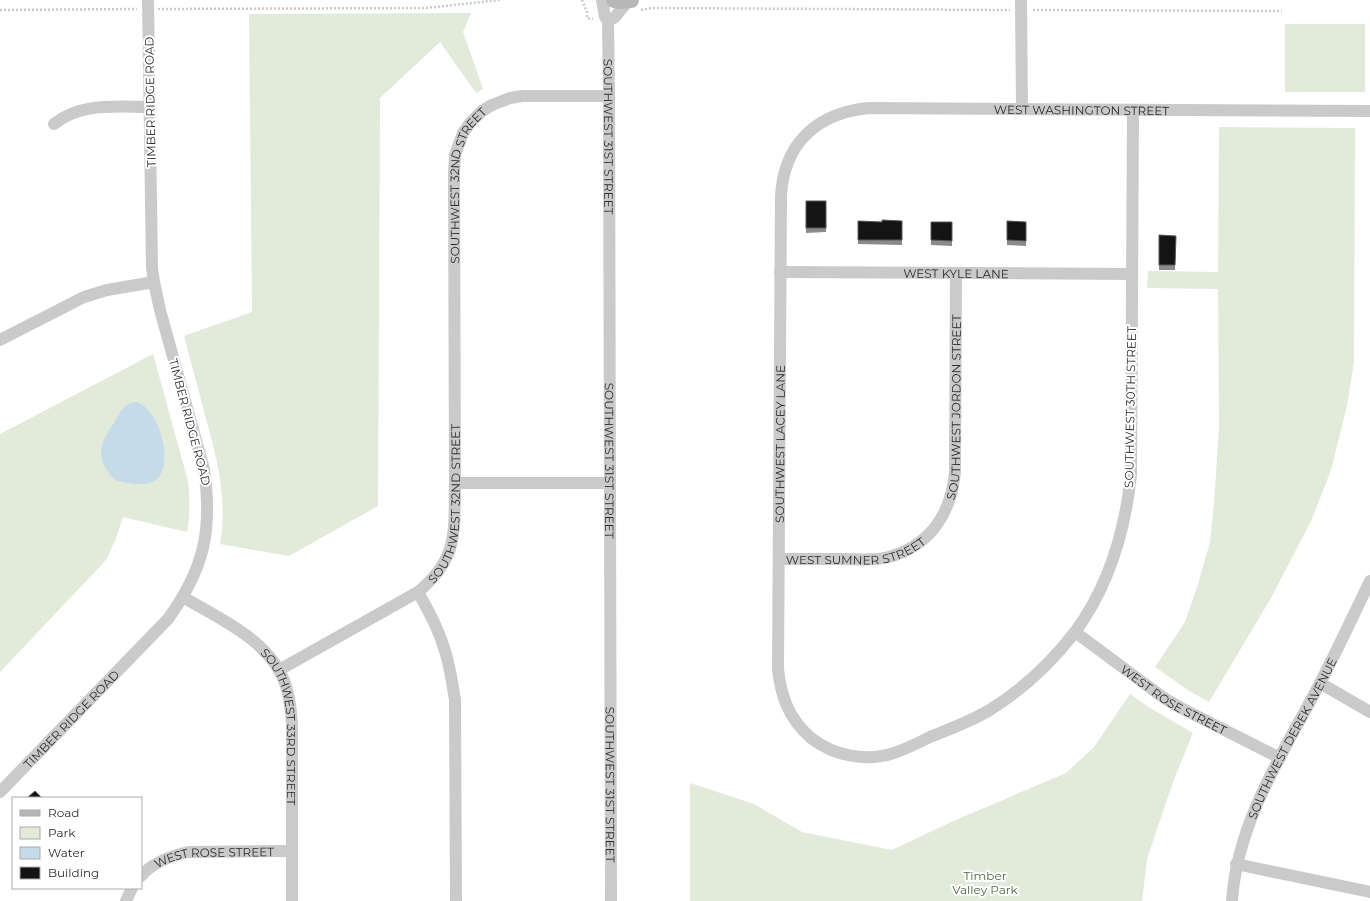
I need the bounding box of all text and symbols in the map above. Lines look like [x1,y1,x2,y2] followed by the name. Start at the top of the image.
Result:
[141,36,159,167] street label: TIMBER RIDGE ROAD
[601,59,617,215] street label: SOUTHWEST 31ST STREET
[994,101,1169,118] street label: WEST WASHINGTON STREET
[446,104,489,264] street label: SOUTHWEST 32ND STREET
[903,265,1009,281] street label: WEST KYLE LANE
[942,314,963,501] street label: SOUTHWEST JORDON STREET
[1121,326,1139,488] street label: SOUTHWEST 30TH STREET
[166,357,214,487] street label: TIMBER RIDGE ROAD
[771,365,787,523] street label: SOUTHWEST LACEY LANE
[602,383,618,539] street label: SOUTHWEST 31ST STREET
[424,424,462,586] street label: SOUTHWEST 32ND STREET
[786,533,928,567] street label: WEST SUMNER STREET
[258,645,300,805] street label: SOUTHWEST 33RD STREET
[1244,655,1339,821] street label: SOUTHWEST DEREK AVENUE
[1118,661,1229,737] street label: WEST ROSE STREET
[20,667,122,771] street label: TIMBER RIDGE ROAD
[603,707,618,863] street label: SOUTHWEST 31ST STREET
[12,797,142,889] legend
[48,805,79,820] text: Road
[48,825,76,840] text: Park
[151,844,274,871] street label: WEST ROSE STREET
[48,845,85,860] text: Water
[48,865,99,880] text: Building
[952,868,1019,897] park label: Timber Valley Park

